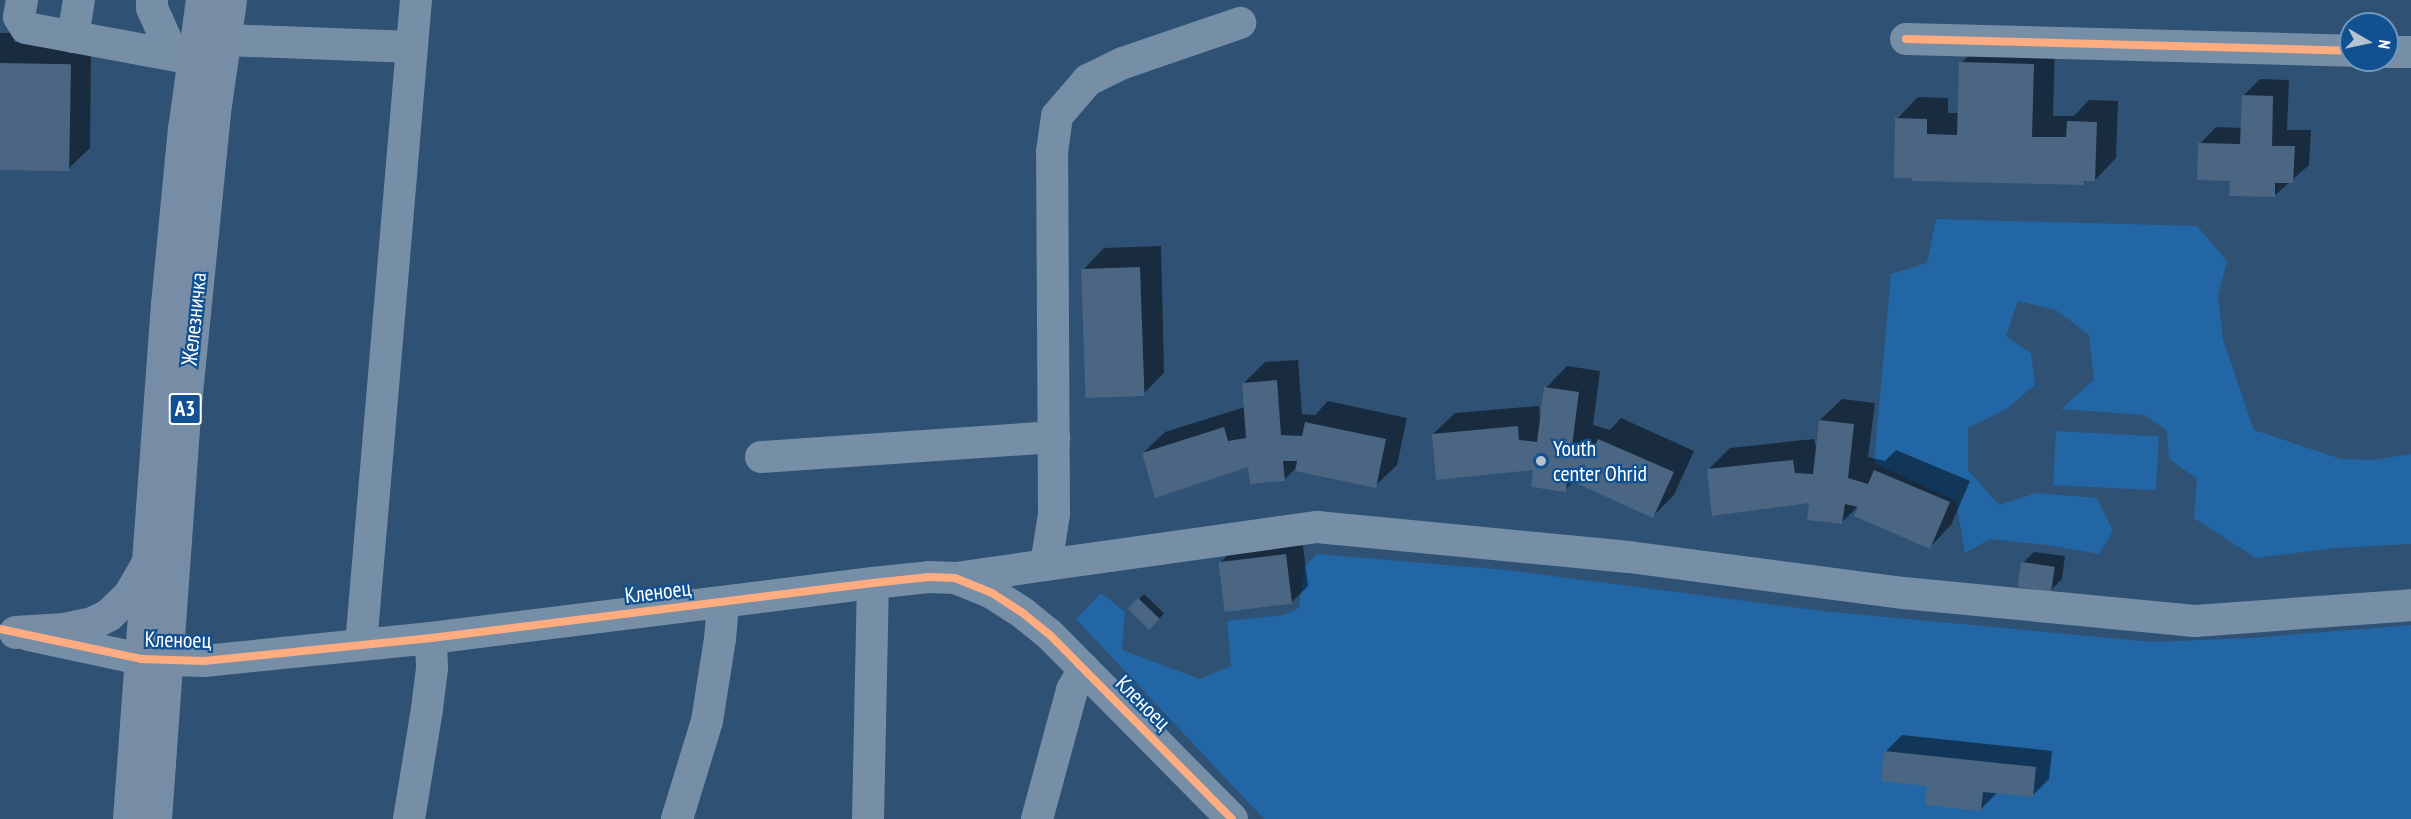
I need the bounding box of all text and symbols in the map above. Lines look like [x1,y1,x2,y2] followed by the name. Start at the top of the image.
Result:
[2339,12,2399,72] north arrow
[2374,39,2395,50] text: N
[176,271,212,367] street label: Железничка
[168,391,201,427] road number: A3
[1553,435,1647,487] place label: Youth center Ohrid
[1534,454,1548,468] marker: Youth center Ohrid
[623,575,693,609] street label: Кленоец
[144,626,212,654] street label: Кленоец
[1110,670,1176,736] street label: Кленоец

